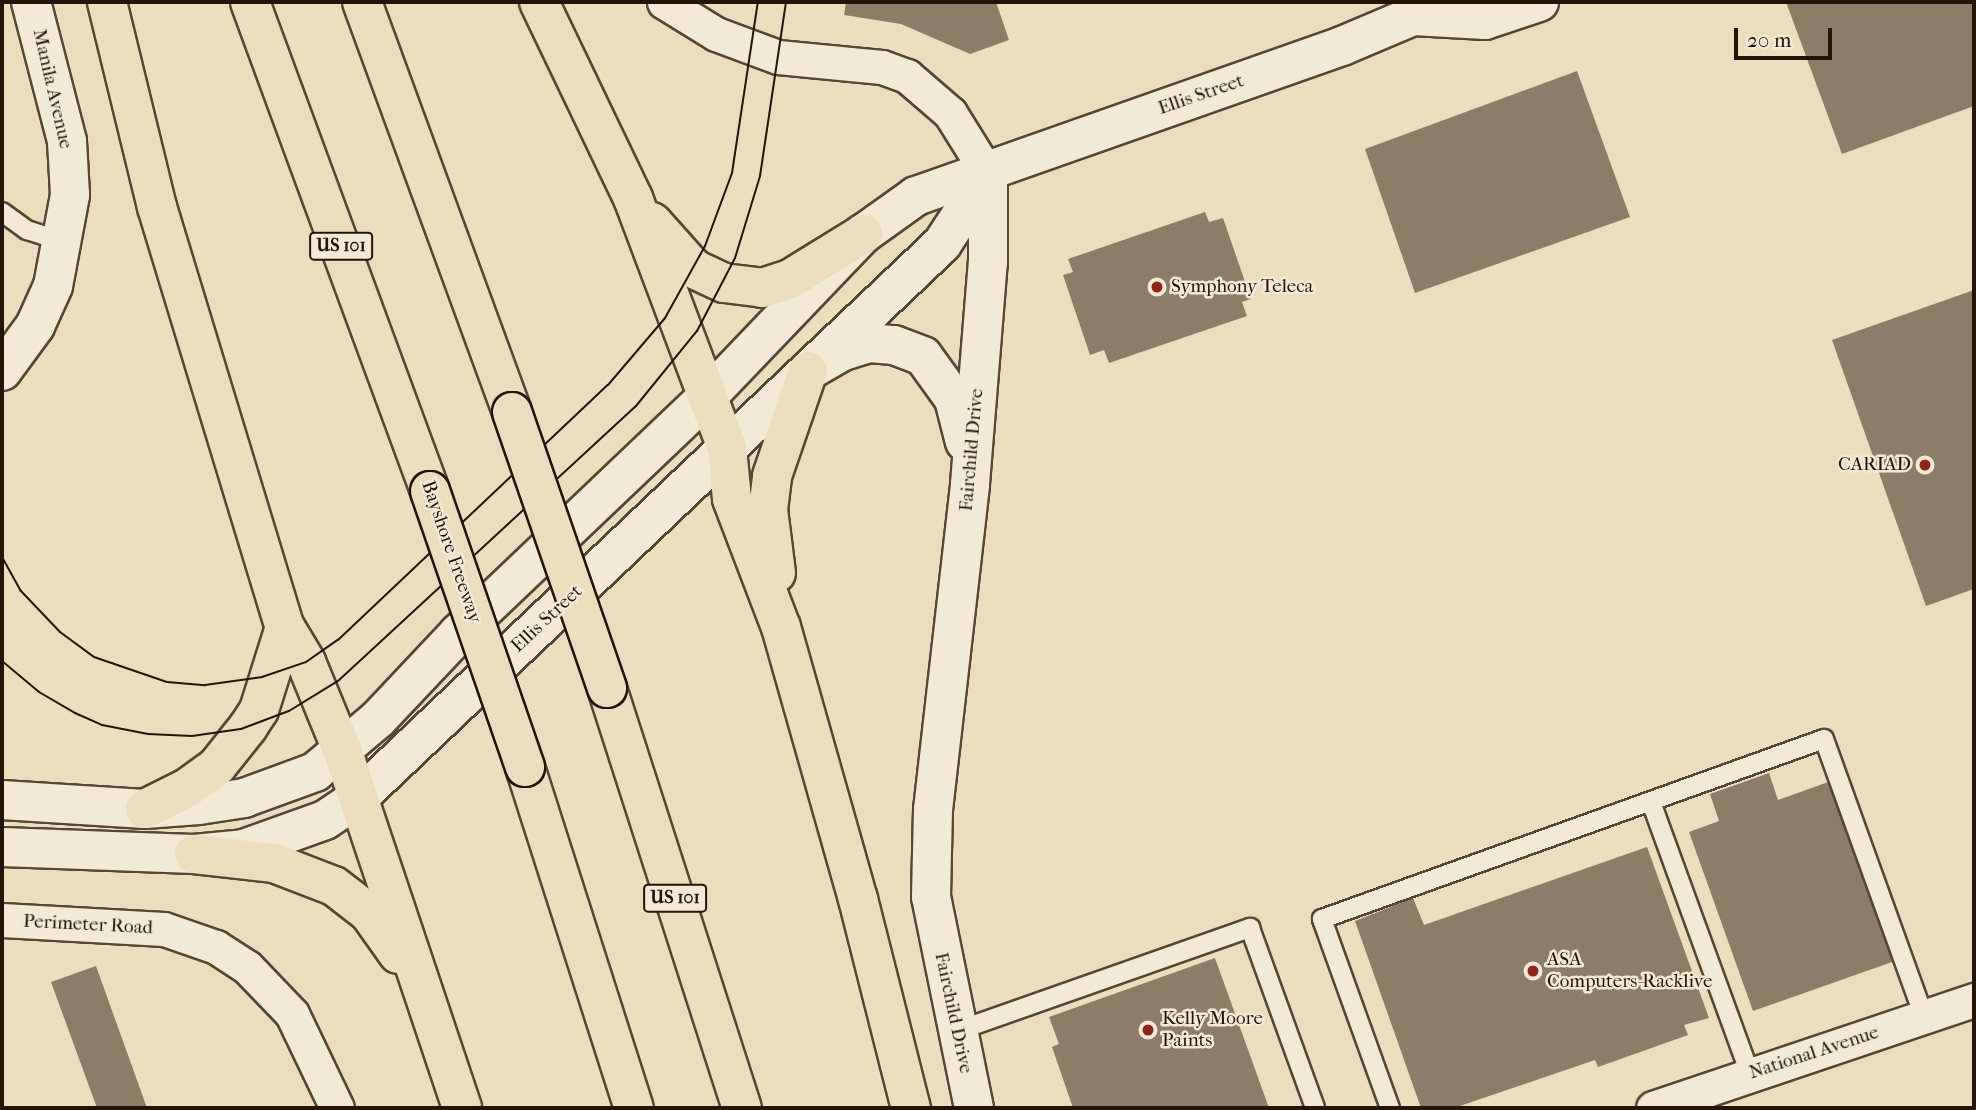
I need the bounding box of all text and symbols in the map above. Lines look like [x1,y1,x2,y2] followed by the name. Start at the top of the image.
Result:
[1738,14,1836,58] scale bar
[27,27,77,151] street label: Manila Avenue
[1747,28,1791,52] text: 20 m
[1155,70,1247,120] street label: Ellis Street
[308,232,374,260] road number: US 101
[1171,276,1313,298] place label: Symphony Teleca
[1149,279,1165,295] marker: Symphony Teleca
[955,388,989,512] street label: Fairchild Drive
[1838,454,1911,476] place label: CARIAD
[1917,457,1933,473] marker: CARIAD
[416,478,486,626] street label: Bayshore Freeway
[507,580,587,658] street label: Ellis Street
[642,884,708,912] road number: US 101
[23,910,153,940] street label: Perimeter Road
[1547,949,1712,993] place label: ASA Computers-Racklive
[929,950,977,1076] street label: Fairchild Drive
[1525,963,1541,979] marker: ASA Computers-Racklive
[1162,1008,1263,1052] place label: Kelly Moore Paints
[1746,1021,1882,1085] street label: National Avenue
[1140,1022,1156,1038] marker: Kelly Moore Paints

